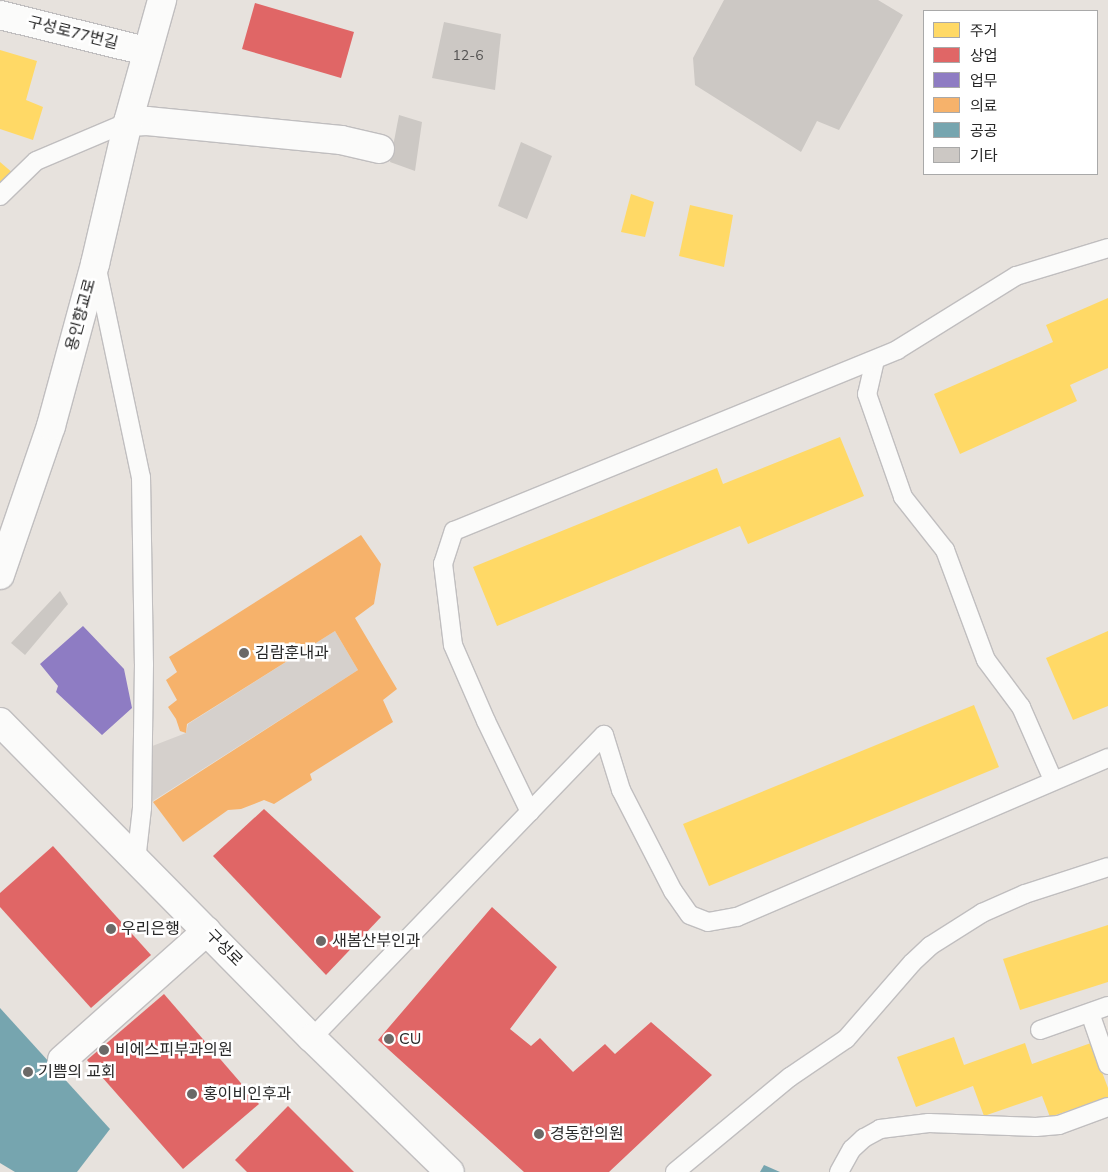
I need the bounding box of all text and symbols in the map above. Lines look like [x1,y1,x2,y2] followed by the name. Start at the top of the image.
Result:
[923,10,1098,175] legend
[26,12,120,54] street label: 구성로77번길
[970,21,998,41] text: 주거
[970,46,998,66] text: 상업
[452,48,484,64] house number: 12-6
[970,71,998,91] text: 업무
[970,96,998,116] text: 의료
[970,121,998,141] text: 공공
[970,146,998,166] text: 기타
[62,277,100,353] street label: 용인향교로
[255,643,329,663] place label: 김람훈내과
[237,646,251,660] marker: 김람훈내과
[121,919,180,939] place label: 우리은행
[105,923,117,935] marker: 우리은행
[202,926,246,970] street label: 구성로
[332,931,420,951] place label: 새봄산부인과
[314,934,328,948] marker: 새봄산부인과
[399,1029,421,1049] place label: CU
[383,1033,395,1045] marker: CU
[115,1040,233,1060] place label: 비에스피부과의원
[97,1043,111,1057] marker: 비에스피부과의원
[38,1062,116,1082] place label: 기쁨의 교회
[22,1066,34,1078] marker: 기쁨의 교회
[203,1084,291,1104] place label: 홍이비인후과
[185,1087,199,1101] marker: 홍이비인후과
[550,1124,624,1144] place label: 경동한의원
[532,1127,546,1141] marker: 경동한의원

